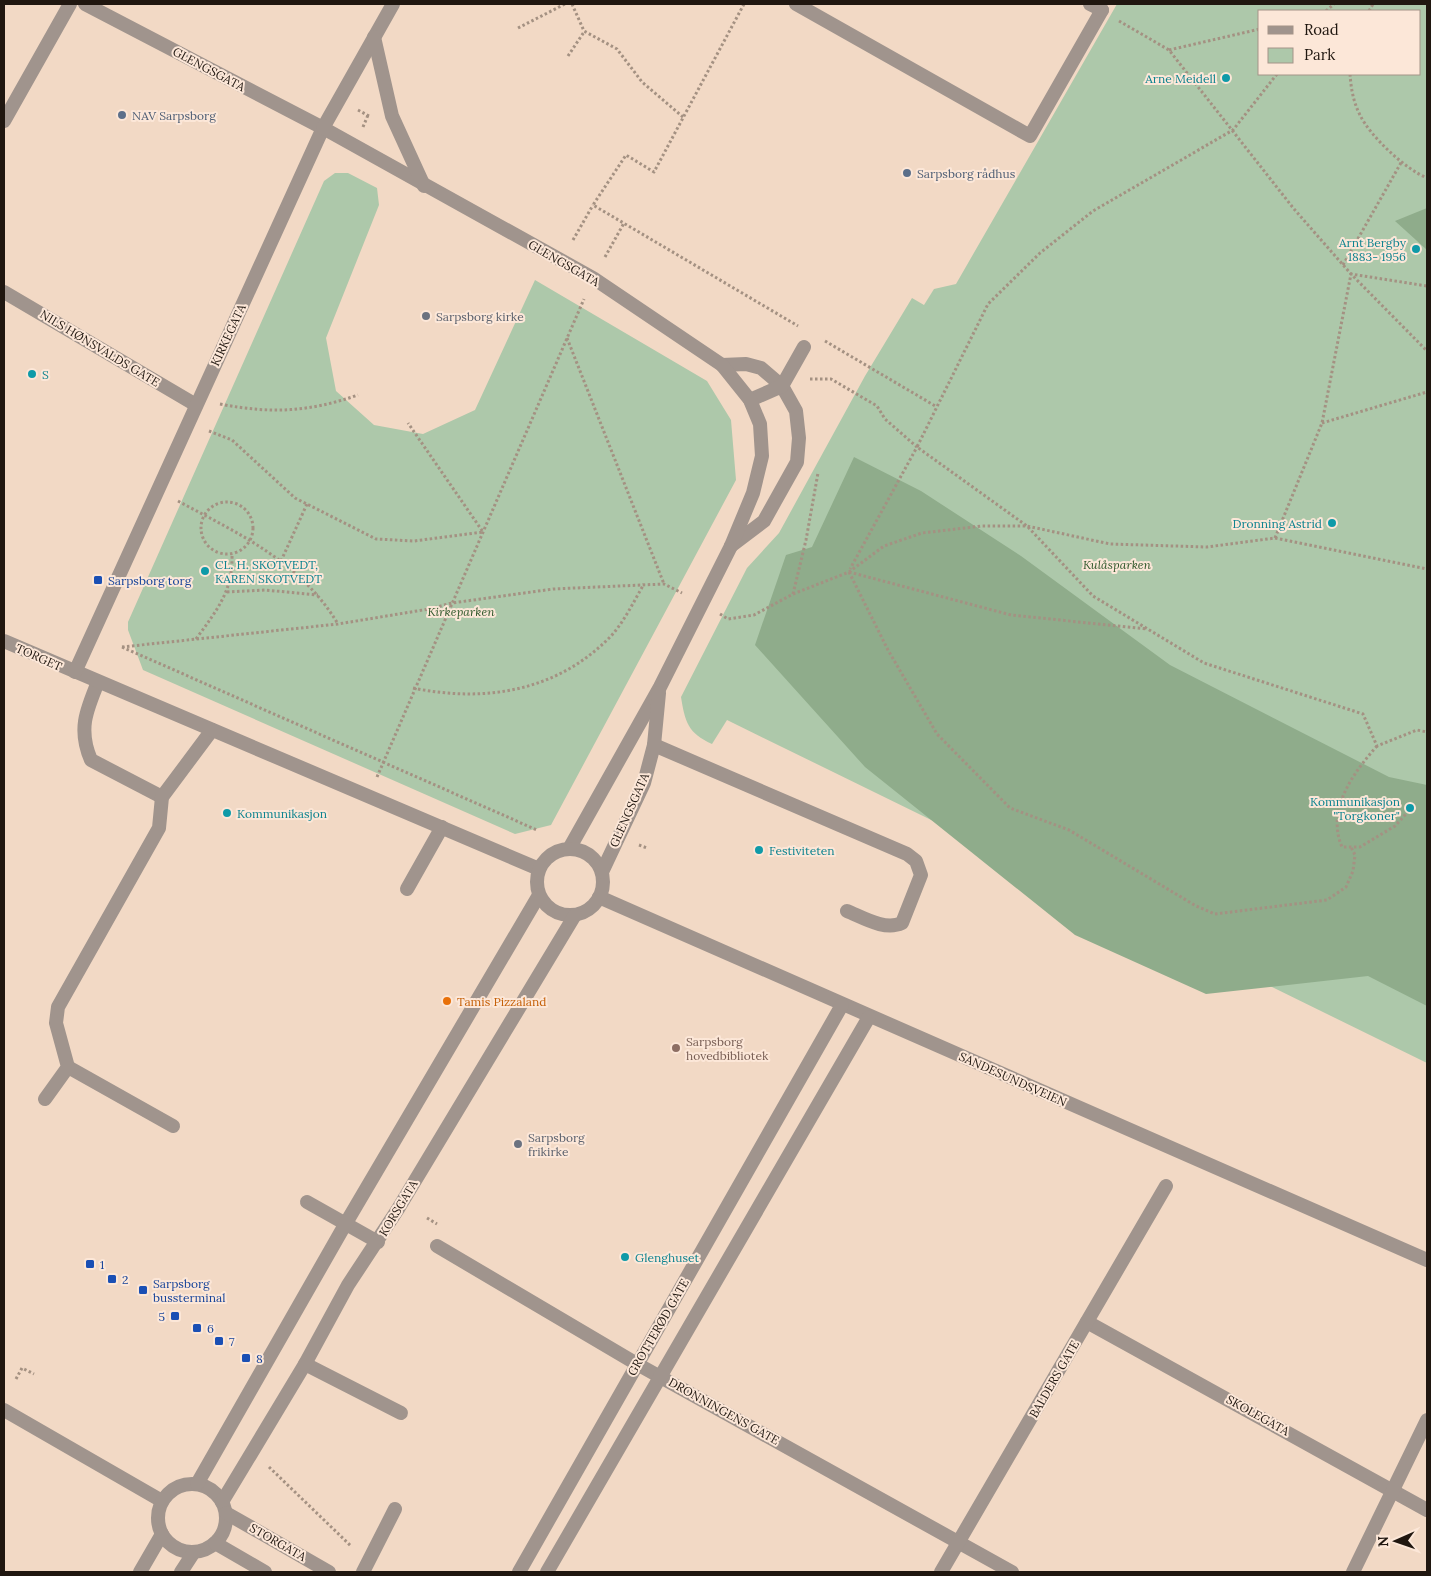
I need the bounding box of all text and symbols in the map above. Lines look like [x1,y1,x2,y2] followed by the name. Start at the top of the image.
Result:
[1258,10,1421,75] legend
[1304,20,1339,39] text: Road
[170,44,248,95] street label: GLENGSGATA
[1304,45,1335,64] text: Park
[1144,71,1216,86] place label: Arne Meidell
[1220,72,1232,84] marker: Arne Meidell
[132,108,216,123] place label: NAV Sarpsborg
[116,109,128,121] marker: NAV Sarpsborg
[917,166,1016,181] place label: Sarpsborg rådhus
[901,167,913,179] marker: Sarpsborg rådhus
[1338,235,1407,264] place label: Arnt Bergby 1883- 1956
[526,237,603,290] street label: GLENGSGATA
[1410,243,1422,255] marker: Arnt Bergby 1883- 1956
[207,301,249,368] street label: KIRKEGATA
[38,307,162,389] street label: NILS HØNSVALDS GATE
[436,309,524,324] place label: Sarpsborg kirke
[420,310,432,322] marker: Sarpsborg kirke
[42,367,49,381] place label: S
[26,368,38,380] marker: S
[1232,516,1322,531] place label: Dronning Astrid
[1326,517,1338,529] marker: Dronning Astrid
[215,557,322,586] place label: CL. H. SKOTVEDT, KAREN SKOTVEDT
[1083,557,1152,572] park label: Kulåsparken
[199,565,211,577] marker: CL. H. SKOTVEDT, KAREN SKOTVEDT
[108,573,192,588] place label: Sarpsborg torg
[92,574,104,586] marker: Sarpsborg torg
[427,604,495,619] park label: Kirkeparken
[14,640,65,674] street label: TORGET
[606,770,652,850] street label: GLENGSGATA
[1310,794,1400,823] place label: Kommunikasjon "Torgkoner"
[1404,802,1416,814] marker: Kommunikasjon "Torgkoner"
[237,806,327,821] place label: Kommunikasjon
[221,807,233,819] marker: Kommunikasjon
[769,843,835,858] place label: Festiviteten
[753,844,765,856] marker: Festiviteten
[457,994,546,1009] place label: Tamis Pizzaland
[441,995,453,1007] marker: Tamis Pizzaland
[686,1034,769,1063] place label: Sarpsborg hovedbibliotek
[670,1042,682,1054] marker: Sarpsborg hovedbibliotek
[957,1048,1069,1110] street label: SANDESUNDSVEIEN
[528,1130,585,1159] place label: Sarpsborg frikirke
[512,1138,524,1150] marker: Sarpsborg frikirke
[375,1177,421,1239] street label: KORSGATA
[635,1250,699,1265] place label: Glenghuset
[619,1251,631,1263] marker: Glenghuset
[100,1257,104,1272] place label: 1
[84,1258,96,1270] marker: 1
[122,1272,128,1287] place label: 2
[106,1273,118,1285] marker: 2
[153,1276,225,1305] place label: Sarpsborg bussterminal
[624,1276,692,1378] street label: GROTTERØD GATE
[137,1284,149,1296] marker: Sarpsborg bussterminal
[158,1309,165,1324] place label: 5
[169,1310,181,1322] marker: 5
[207,1321,214,1336] place label: 6
[191,1322,203,1334] marker: 6
[229,1334,235,1349] place label: 7
[213,1335,225,1347] marker: 7
[1026,1338,1082,1420] street label: BALDERS GATE
[256,1351,263,1366] place label: 8
[240,1352,252,1364] marker: 8
[666,1374,782,1448] street label: DRONNINGENS GATE
[1224,1392,1293,1439] street label: SKOLEGATA
[1371,1516,1421,1566] north arrow
[247,1520,309,1564] street label: STORGATA
[1374,1536,1392,1547] text: N

